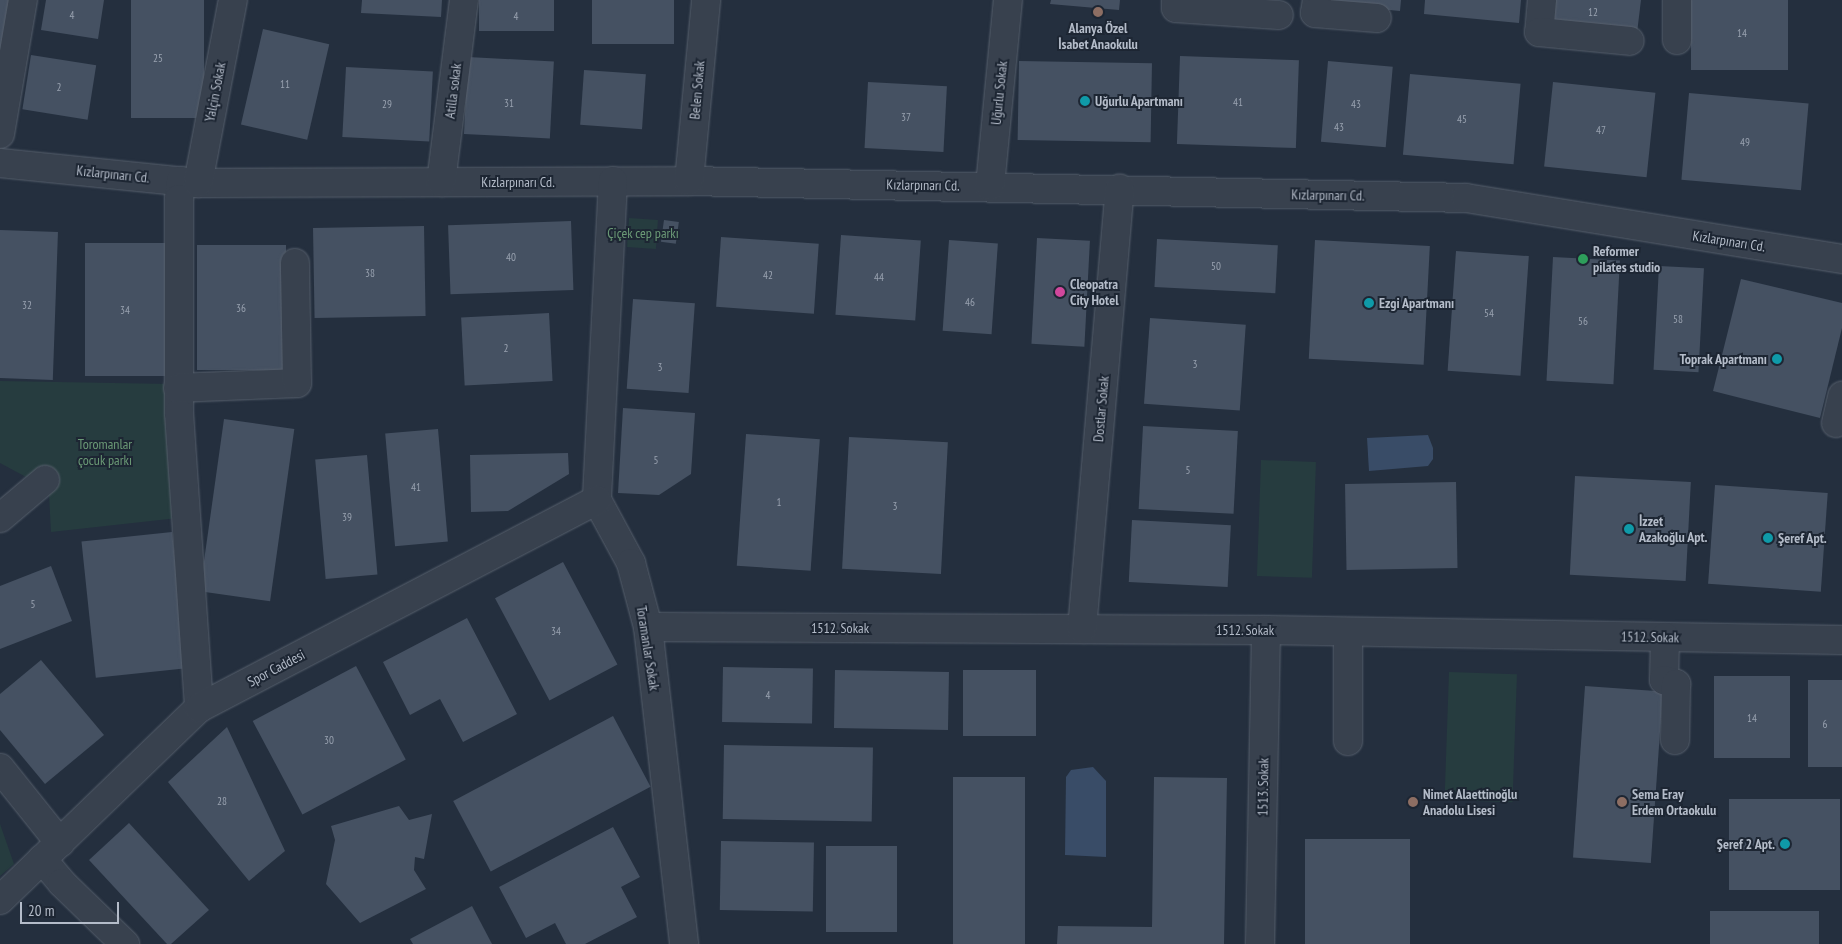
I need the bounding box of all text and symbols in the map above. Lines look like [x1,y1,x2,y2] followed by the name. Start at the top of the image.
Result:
[1588,5,1598,19] house number: 12
[1092,6,1104,18] marker: Alanya Özel İsabet Anaokulu
[70,8,74,22] house number: 4
[514,9,518,23] house number: 4
[1058,20,1138,52] place label: Alanya Özel İsabet Anaokulu
[1737,26,1747,40] house number: 14
[153,51,163,65] house number: 25
[686,60,708,120] street label: Belen Sokak
[987,60,1011,126] street label: Uğurlu Sokak
[201,61,229,123] street label: Yalçin Sokak
[441,62,465,120] street label: Atilla sokak
[280,77,290,91] house number: 11
[57,80,61,94] house number: 2
[1095,93,1183,109] place label: Uğurlu Apartmanı
[1079,95,1091,107] marker: Uğurlu Apartmanı
[1233,95,1243,109] house number: 41
[504,96,514,110] house number: 31
[382,97,392,111] house number: 29
[1351,97,1361,111] house number: 43
[901,110,911,124] house number: 37
[1457,112,1467,126] house number: 45
[1334,120,1344,134] house number: 43
[1596,123,1606,137] house number: 47
[1740,135,1750,149] house number: 49
[76,162,150,186] street label: Kızlarpınarı Cd.
[481,174,555,190] street label: Kızlarpınarı Cd.
[886,176,960,194] street label: Kızlarpınarı Cd.
[1291,186,1365,204] street label: Kızlarpınarı Cd.
[607,225,679,241] park label: Çiçek cep parkı
[1691,227,1767,255] street label: Kızlarpınarı Cd.
[1593,243,1660,276] place label: Reformer pilates studio
[506,250,516,264] house number: 40
[1577,253,1589,265] marker: Reformer pilates studio
[1211,259,1221,273] house number: 50
[365,266,375,280] house number: 38
[763,268,773,282] house number: 42
[874,270,884,284] house number: 44
[1070,276,1119,308] place label: Cleopatra City Hotel
[1054,286,1066,298] marker: Cleopatra City Hotel
[965,295,975,309] house number: 46
[1379,295,1455,311] place label: Ezgi Apartmanı
[1363,297,1375,309] marker: Ezgi Apartmanı
[22,298,32,312] house number: 32
[236,301,246,315] house number: 36
[120,303,130,317] house number: 34
[1484,306,1494,320] house number: 54
[1673,312,1683,326] house number: 58
[1578,314,1588,328] house number: 56
[504,341,508,355] house number: 2
[1679,351,1767,367] place label: Toprak Apartmanı
[1771,353,1783,365] marker: Toprak Apartmanı
[1193,357,1197,371] house number: 3
[658,360,662,374] house number: 3
[1090,375,1112,443] street label: Dostlar Sokak
[78,436,132,468] park label: Toromanlar çocuk parkı
[654,453,658,467] house number: 5
[1186,463,1190,477] house number: 5
[411,480,421,494] house number: 41
[777,495,781,509] house number: 1
[893,499,897,513] house number: 3
[342,510,352,524] house number: 39
[1639,513,1708,546] place label: İzzet Azakoğlu Apt.
[1623,523,1635,535] marker: İzzet Azakoğlu Apt.
[1778,530,1827,546] place label: Şeref Apt.
[1762,532,1774,544] marker: Şeref Apt.
[31,597,35,611] house number: 5
[633,605,663,691] street label: Toramanlar Sokak
[810,620,870,636] street label: 1512. Sokak
[1215,622,1275,638] street label: 1512. Sokak
[551,624,561,638] house number: 34
[1620,628,1680,646] street label: 1512. Sokak
[244,646,308,690] street label: Spor Caddesi
[766,688,770,702] house number: 4
[1747,711,1757,725] house number: 14
[1823,717,1827,731] house number: 6
[324,733,334,747] house number: 30
[1254,757,1272,817] street label: 1513. Sokak
[1423,786,1518,819] place label: Nimet Alaettinoğlu Anadolu Lisesi
[1632,786,1716,819] place label: Sema Eray Erdem Ortaokulu
[217,794,227,808] house number: 28
[1407,796,1419,808] marker: Nimet Alaettinoğlu Anadolu Lisesi
[1616,796,1628,808] marker: Sema Eray Erdem Ortaokulu
[1716,836,1775,852] place label: Şeref 2 Apt.
[1779,838,1791,850] marker: Şeref 2 Apt.
[22,892,121,924] scale bar
[28,901,54,920] text: 20 m

